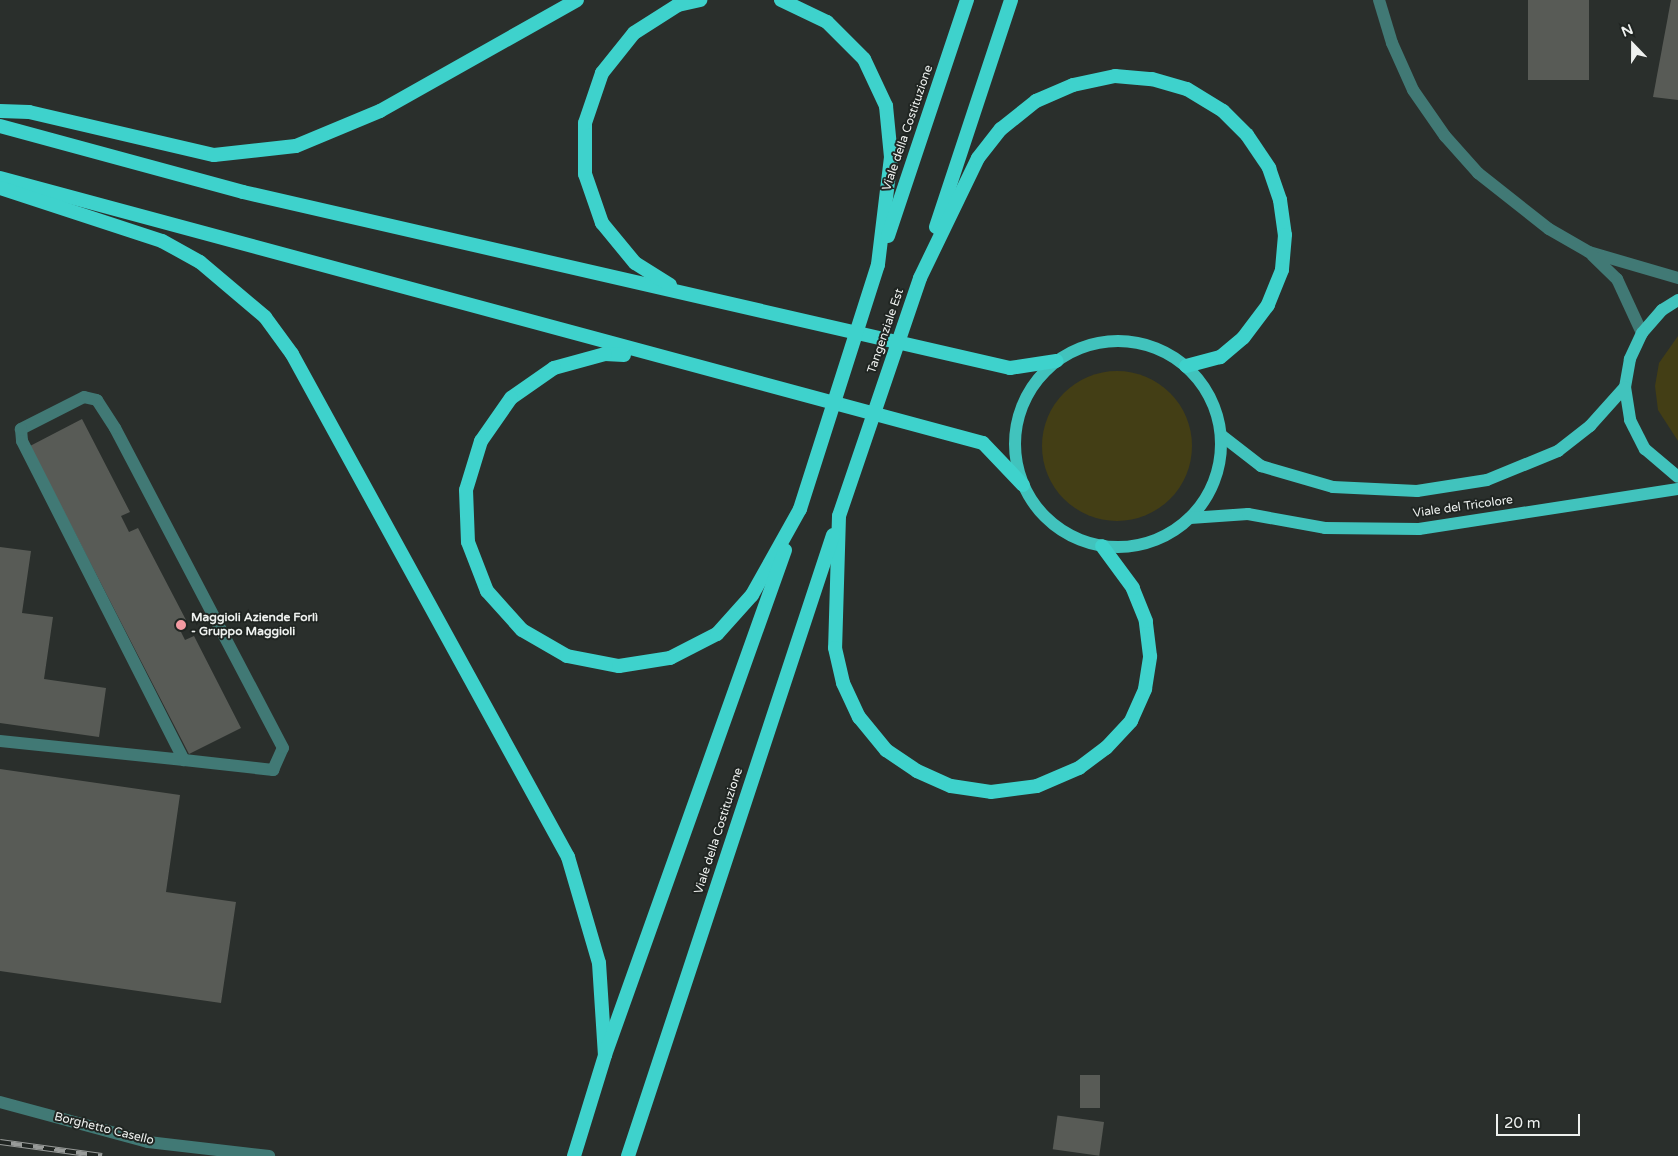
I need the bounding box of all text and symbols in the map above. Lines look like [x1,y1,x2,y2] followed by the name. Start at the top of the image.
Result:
[1608,20,1658,70] north arrow
[1619,21,1636,41] text: N
[880,63,936,193] street label: Viale della Costituzione
[865,287,907,375] street label: Tangenziale Est
[1412,493,1514,521] street label: Viale del Tricolore
[191,611,318,639] place label: Maggioli Aziende Forlì - Gruppo Maggioli
[175,619,187,631] marker: Maggioli Aziende Forlì - Gruppo Maggioli
[692,766,746,896] street label: Viale della Costituzione
[1498,1104,1582,1136] scale bar
[53,1110,155,1148] street label: Borghetto Casello
[1504,1114,1541,1132] text: 20 m

